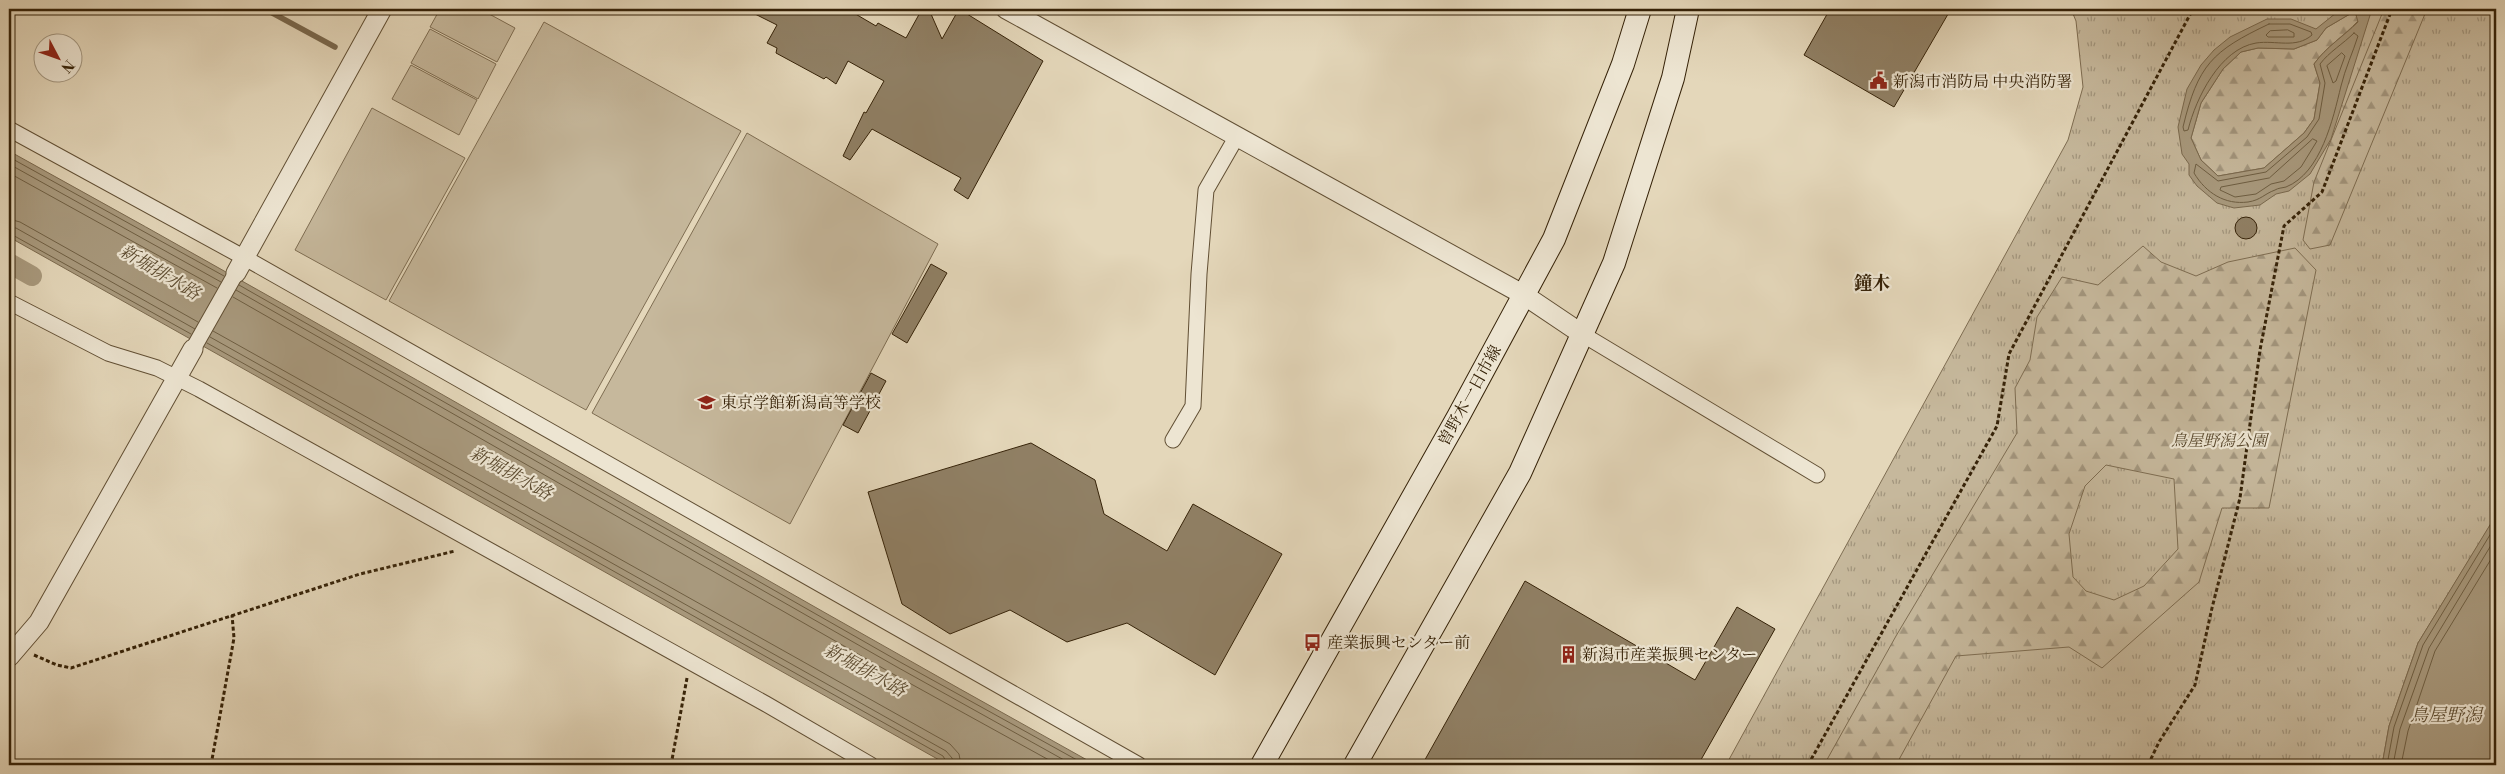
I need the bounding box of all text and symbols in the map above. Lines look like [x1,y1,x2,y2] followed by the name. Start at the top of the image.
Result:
[32,32,82,82] north arrow
[57,56,77,76] text: N
[1869,71,1889,91] public building icon: 新潟市消防局 中央消防署
[1893,72,2072,92] place label: 新潟市消防局 中央消防署
[115,239,206,306] water label: 新堀排水路
[1854,272,1890,295] district label: 鐘木
[1434,342,1506,449] street label: 曽野木一日市線
[697,392,717,412] school or university icon: 東京学館新潟高等学校
[721,393,881,413] place label: 東京学館新潟高等学校
[2171,431,2270,451] park label: 鳥屋野潟公園
[466,442,557,506] water label: 新堀排水路
[1303,632,1323,652] bus stop icon: 産業振興センター前
[1327,633,1470,653] place label: 産業振興センター前
[820,639,911,703] water label: 新堀排水路
[1558,644,1578,664] building icon: 新潟市産業振興センター
[1582,645,1757,665] place label: 新潟市産業振興センター
[2410,704,2484,727] water label: 鳥屋野潟

